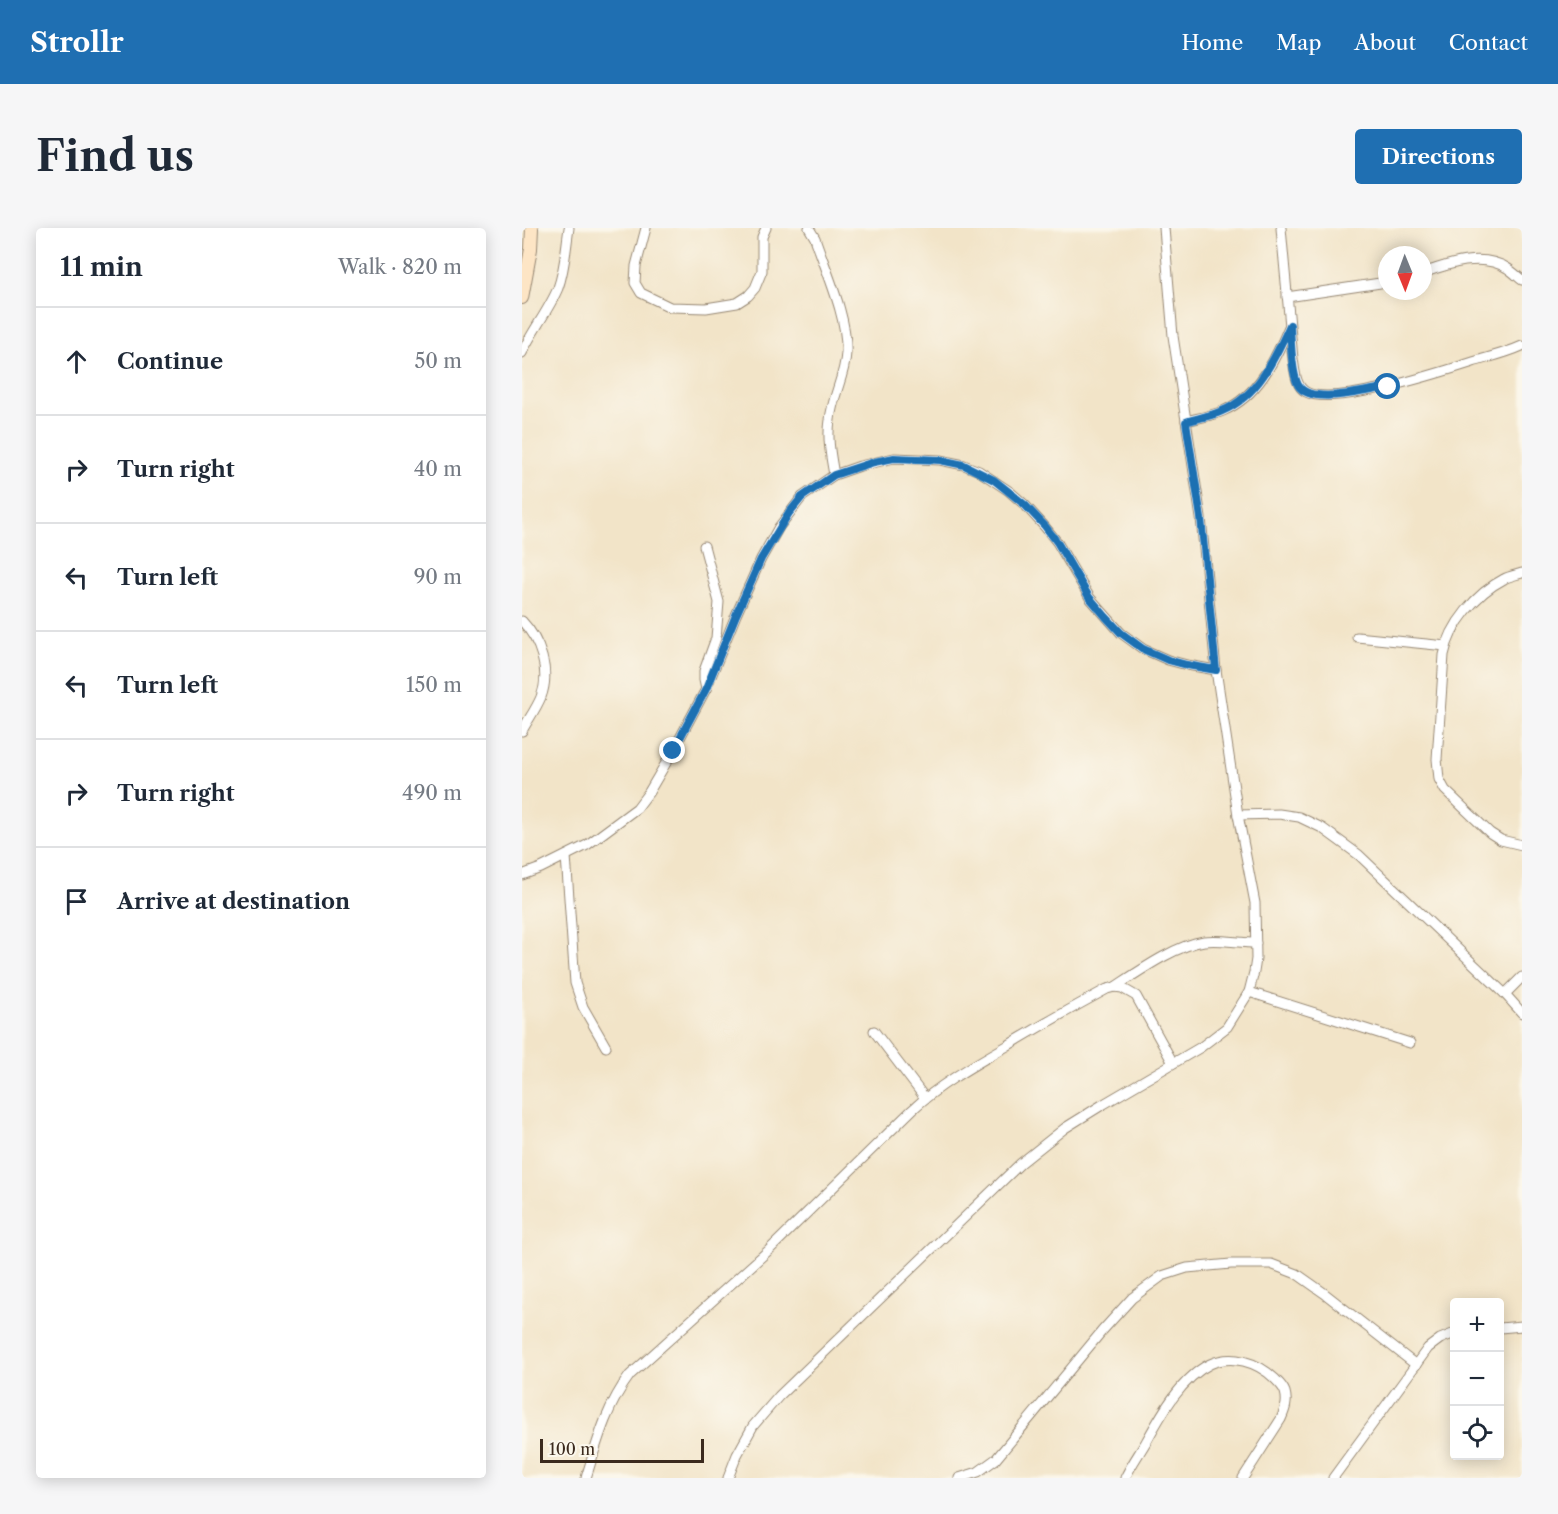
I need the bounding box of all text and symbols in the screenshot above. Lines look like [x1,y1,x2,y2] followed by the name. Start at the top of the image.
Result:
[30,25,124,59] text: Strollr
[1182,30,1243,55] text: Home
[1276,30,1321,55] text: Map
[1354,30,1416,55] text: About
[1449,30,1528,55] text: Contact
[1355,129,1522,184] button: Directions
[36,130,194,182] text: Find us
[1378,246,1432,300] north arrow
[60,251,143,283] text: 11 min
[338,255,462,279] text: Walk · 820 m
[60,345,93,378] icon: ahead
[117,348,223,375] text: Continue
[415,349,462,373] text: 50 m
[1374,373,1400,399] route start
[60,453,93,486] icon: right
[117,456,235,483] text: Turn right
[414,457,462,481] text: 40 m
[60,561,93,594] icon: left
[117,564,218,591] text: Turn left
[414,565,462,589] text: 90 m
[60,669,93,702] icon: left
[117,672,218,699] text: Turn left
[406,673,462,697] text: 150 m
[659,737,685,763] route end
[60,777,93,810] icon: right
[117,780,235,807] text: Turn right
[402,781,462,805] text: 490 m
[60,885,93,918] icon: arrive
[117,888,350,915] text: Arrive at destination
[1450,1298,1504,1460] map controls
[1450,1298,1504,1352] button: +
[1450,1352,1504,1406] button: −
[1450,1406,1504,1460] button: locate
[540,1436,704,1464] scale bar
[549,1439,595,1459] text: 100 m

